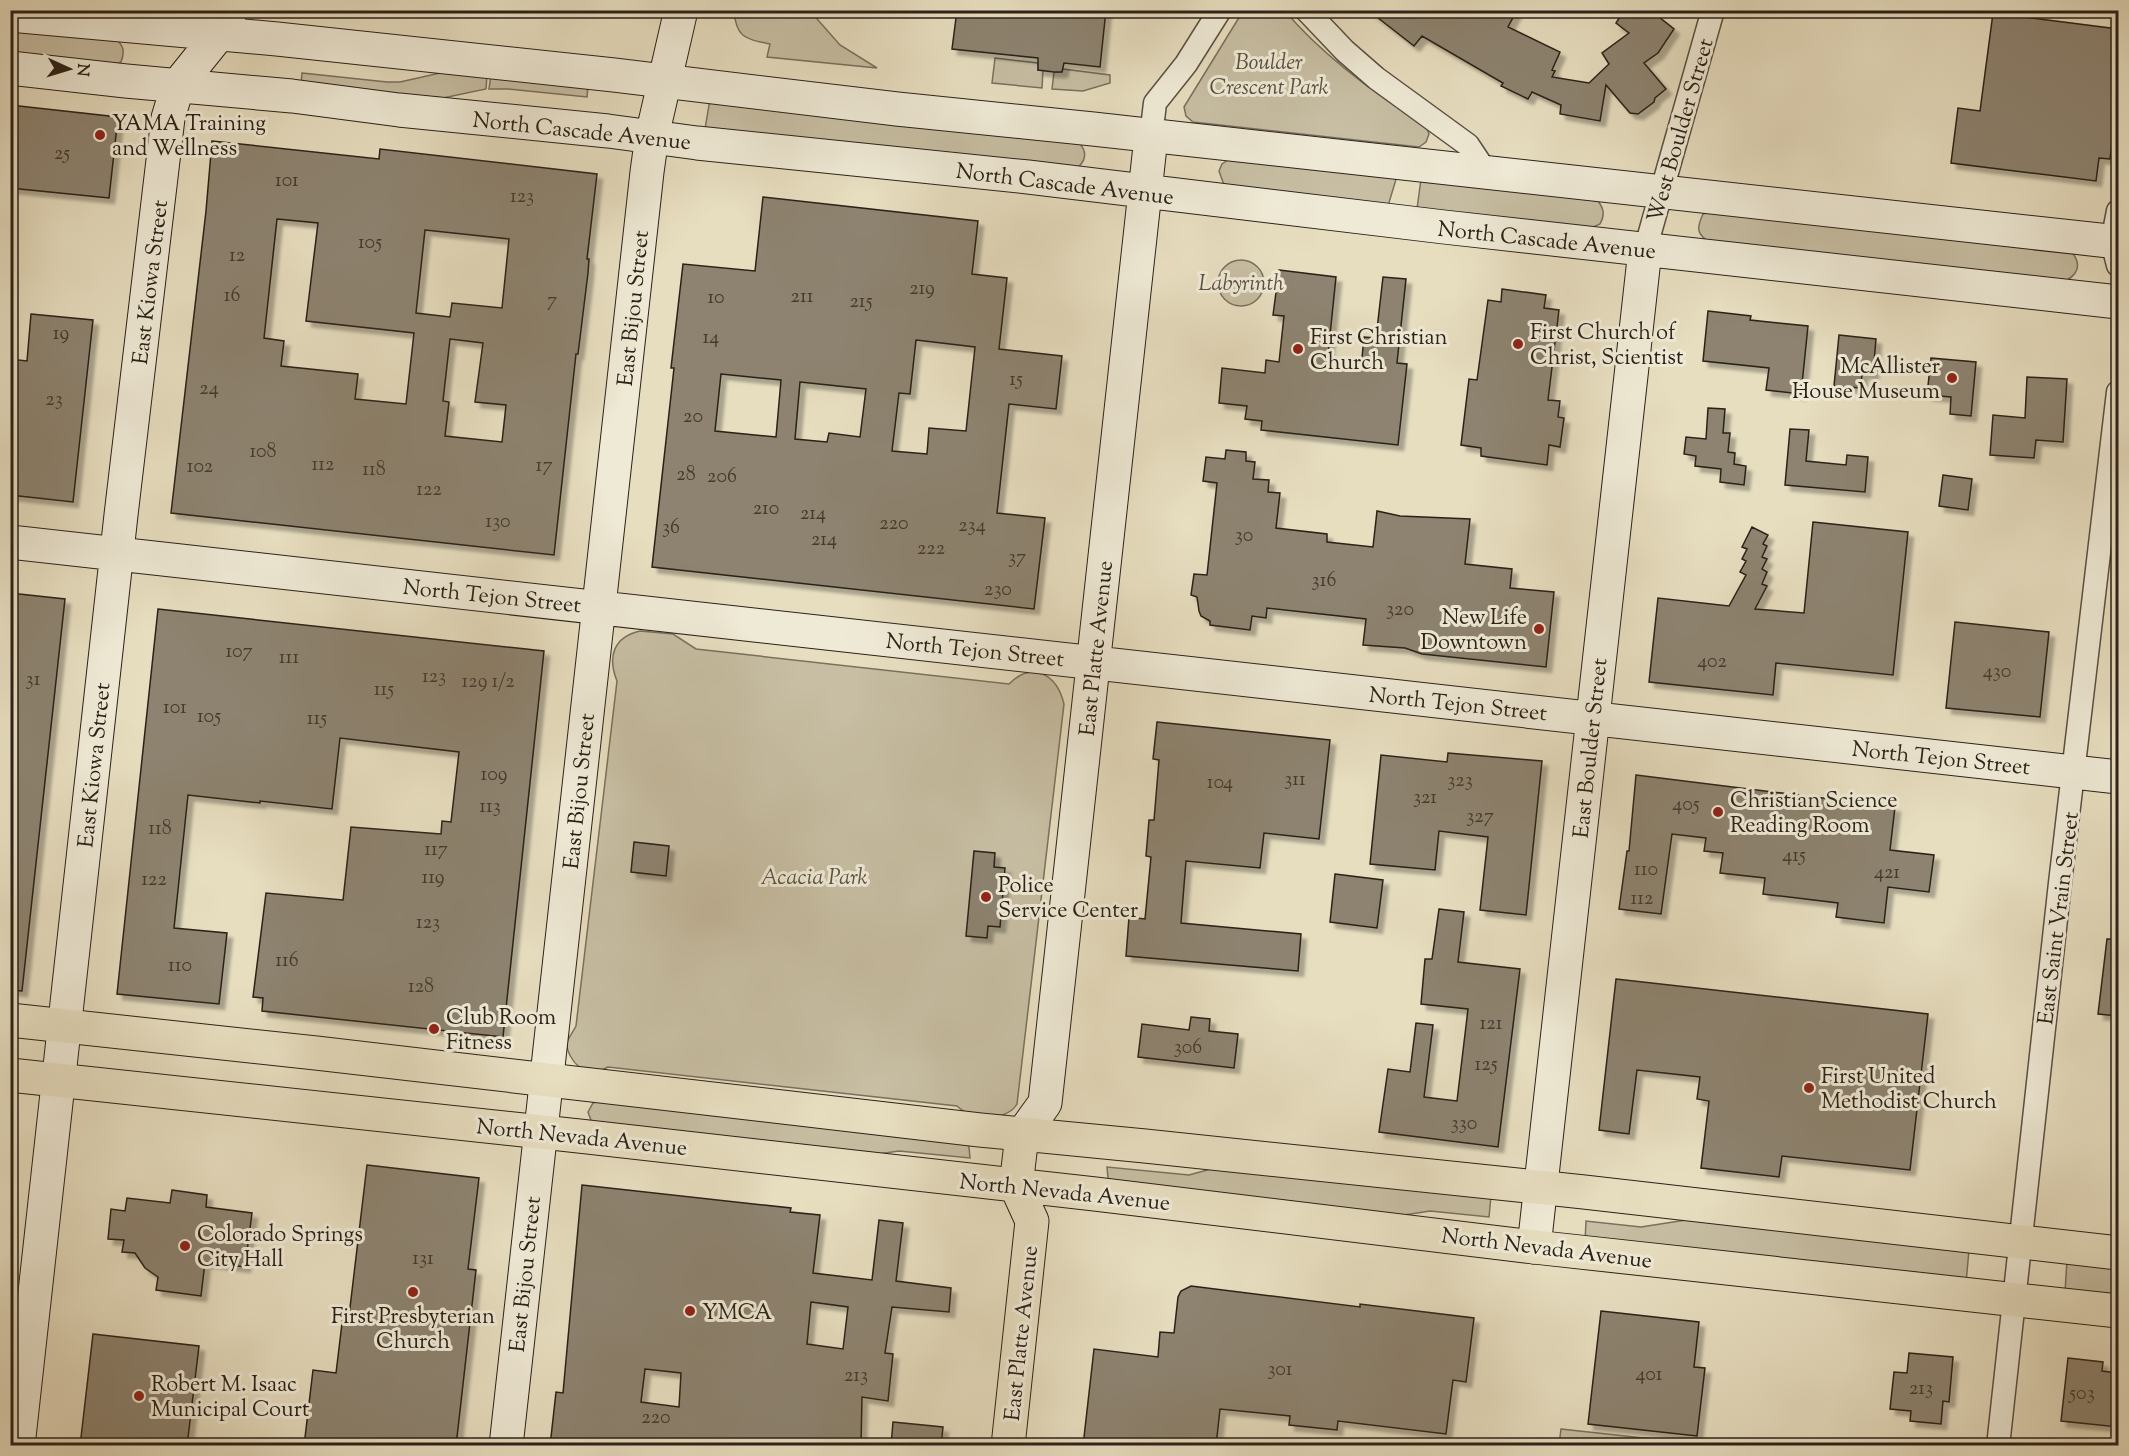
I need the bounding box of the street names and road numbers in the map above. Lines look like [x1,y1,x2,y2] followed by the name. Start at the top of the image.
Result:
[1640,35,1724,227] street label: West Boulder Street
[471,106,692,160] street label: North Cascade Avenue
[954,157,1175,215] street label: North Cascade Avenue
[126,198,178,367] street label: East Kiowa Street
[1436,215,1657,269] street label: North Cascade Avenue
[611,228,659,388] street label: East Bijou Street
[1073,559,1123,738] street label: East Platte Avenue
[401,573,583,623] street label: North Tejon Street
[884,627,1066,677] street label: North Tejon Street
[1567,656,1617,840] street label: East Boulder Street
[71,681,121,849] street label: East Kiowa Street
[1367,681,1549,731] street label: North Tejon Street
[557,711,605,871] street label: East Bijou Street
[1850,735,2032,785] street label: North Tejon Street
[2031,810,2089,1027] street label: East Saint Vrain Street
[475,1112,689,1166] street label: North Nevada Avenue
[958,1167,1172,1221] street label: North Nevada Avenue
[503,1194,551,1354] street label: East Bijou Street
[1440,1221,1654,1279] street label: North Nevada Avenue
[998,1244,1048,1423] street label: East Platte Avenue

